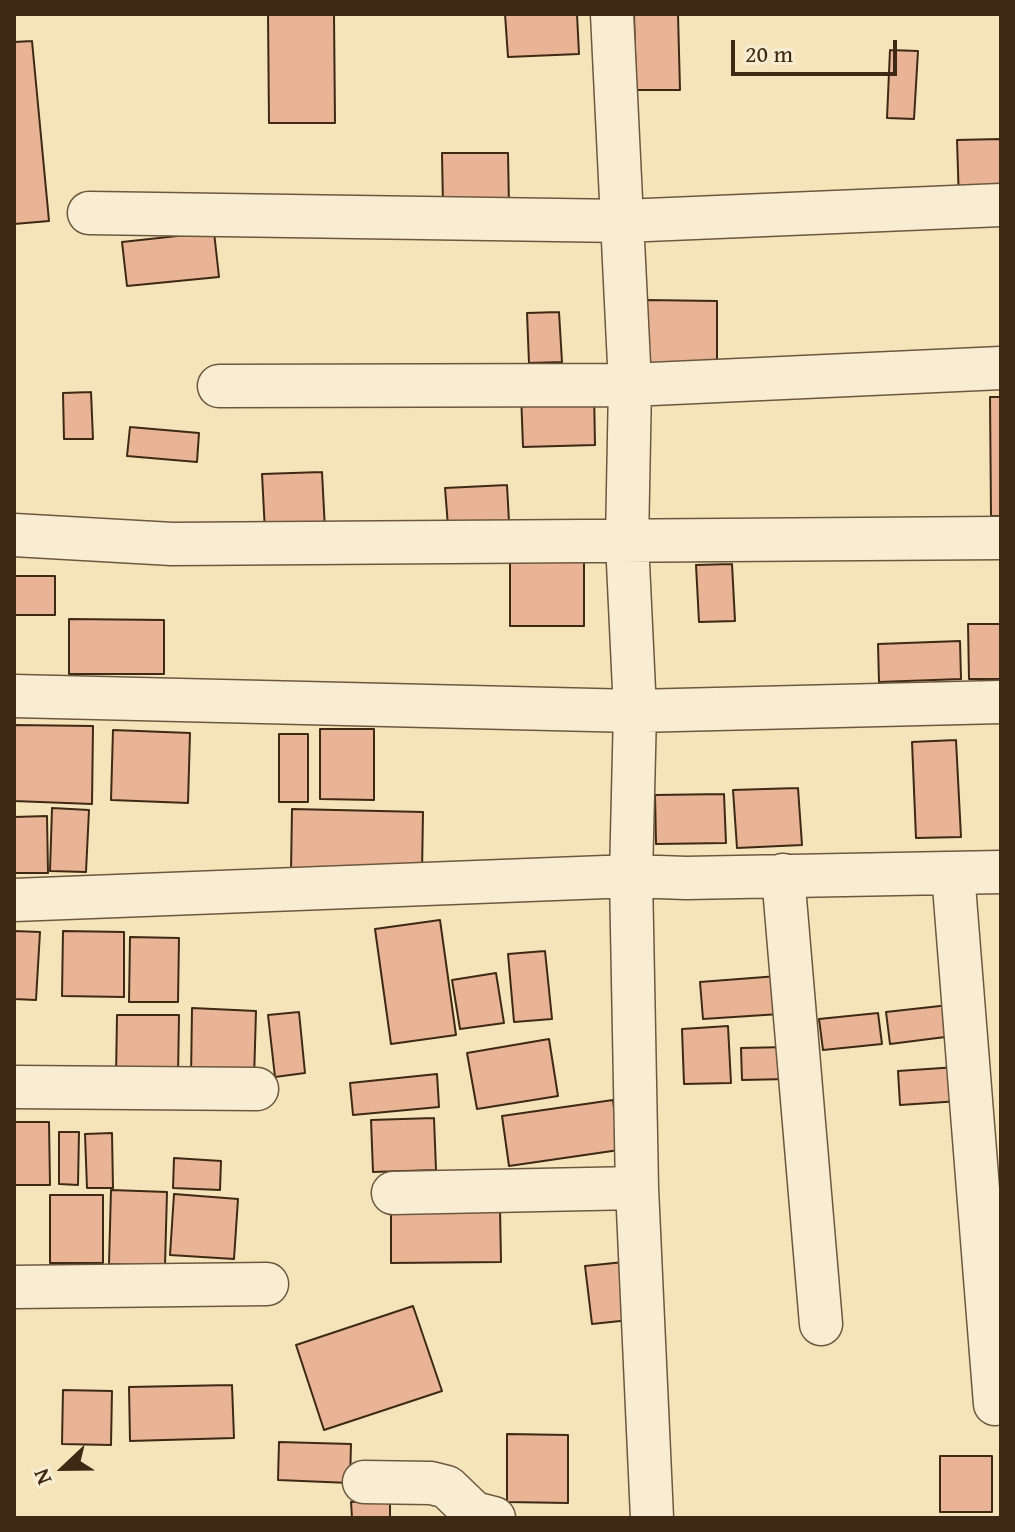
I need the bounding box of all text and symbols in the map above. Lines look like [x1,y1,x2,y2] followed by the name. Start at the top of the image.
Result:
[735,24,901,74] scale bar
[745,36,793,71] text: 20 m
[24,1428,104,1508] north arrow
[24,1464,59,1490] text: N

